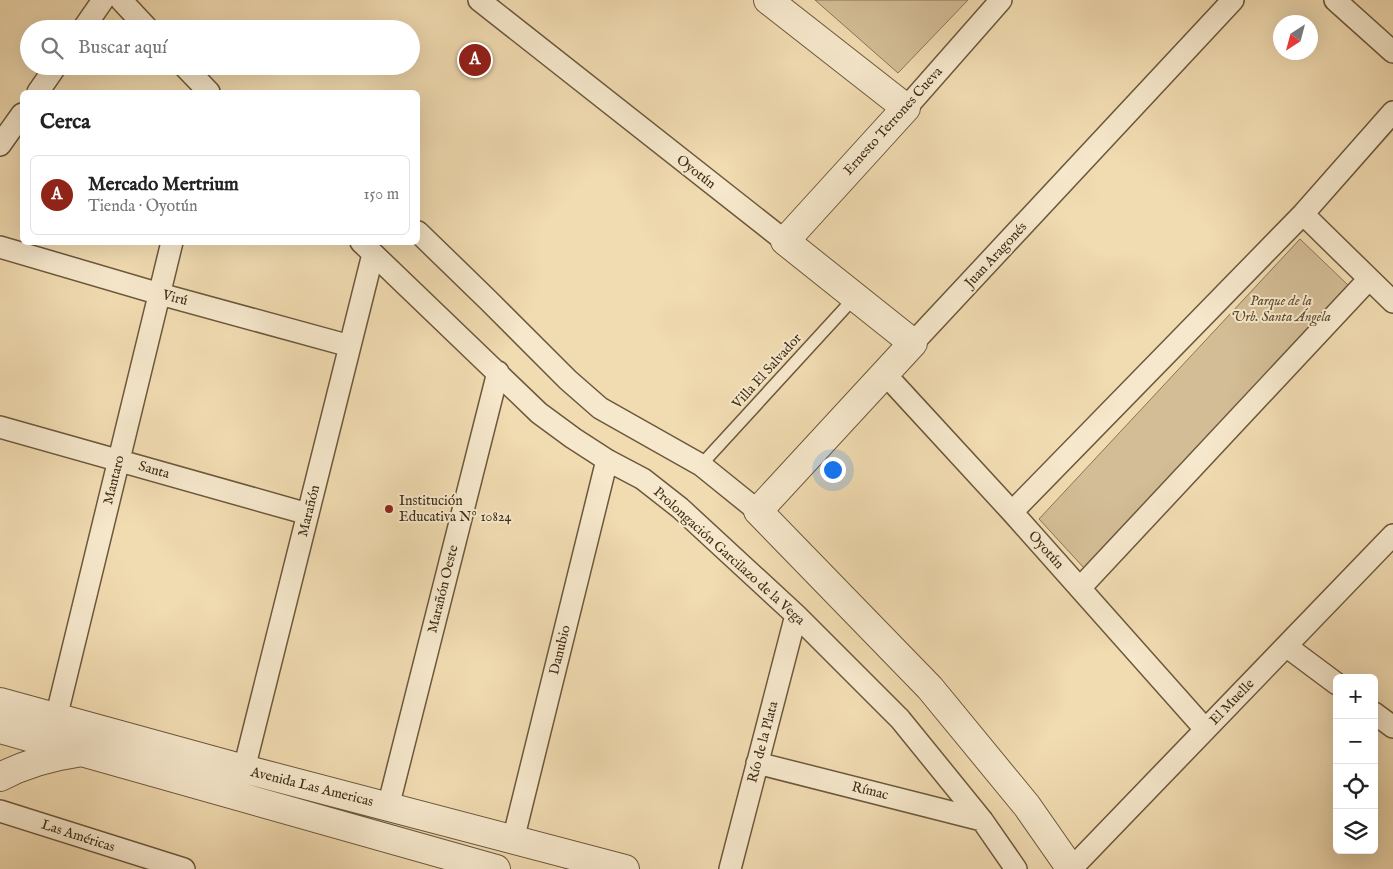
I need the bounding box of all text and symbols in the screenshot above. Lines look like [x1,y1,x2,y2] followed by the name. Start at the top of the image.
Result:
[1273,15,1318,60] north arrow
[20,20,420,75] search box
[38,34,66,62] icon: search
[78,36,167,60] text: Buscar aquí
[459,41,491,79] pin: A
[839,62,947,179] street label: Ernesto Terrones Cueva
[40,109,90,136] text: Cerca
[673,151,720,193] street label: Oyotún
[88,173,239,197] text: Mercado Mertrium
[52,185,62,205] text: A
[364,185,399,205] text: 150 m
[88,197,197,217] text: Tienda · Oyotún
[960,218,1031,293] street label: Juan Aragonés
[159,286,190,310] street label: Virú
[1231,292,1331,327] park label: Parque de la Urb. Santa Ángela
[728,329,806,413] street label: Villa El Salvador
[99,453,129,507] street label: Mantaro
[136,457,173,483] street label: Santa
[820,457,846,483] your location
[294,483,324,539] street label: Marañón
[649,483,809,630] street label: Prolongación Garcilazo de la Vega
[399,492,511,526] place label: Institución Educativa Nº 10824
[383,503,395,515] marker: Institución Educativa Nº 10824
[1024,527,1068,573] street label: Oyotún
[423,543,463,635] street label: Marañón Oeste
[545,623,575,677] street label: Danubio
[1333,674,1378,854] map controls
[1333,674,1378,719] button: +
[1206,675,1259,729] street label: El Muelle
[743,698,783,785] street label: Río de la Plata
[1333,719,1378,764] button: −
[248,763,375,811] street label: Avenida Las Americas
[1333,764,1378,809] button: locate
[850,778,890,804] street label: Rímac
[1333,809,1378,854] button: layers
[39,816,117,856] street label: Las Américas

